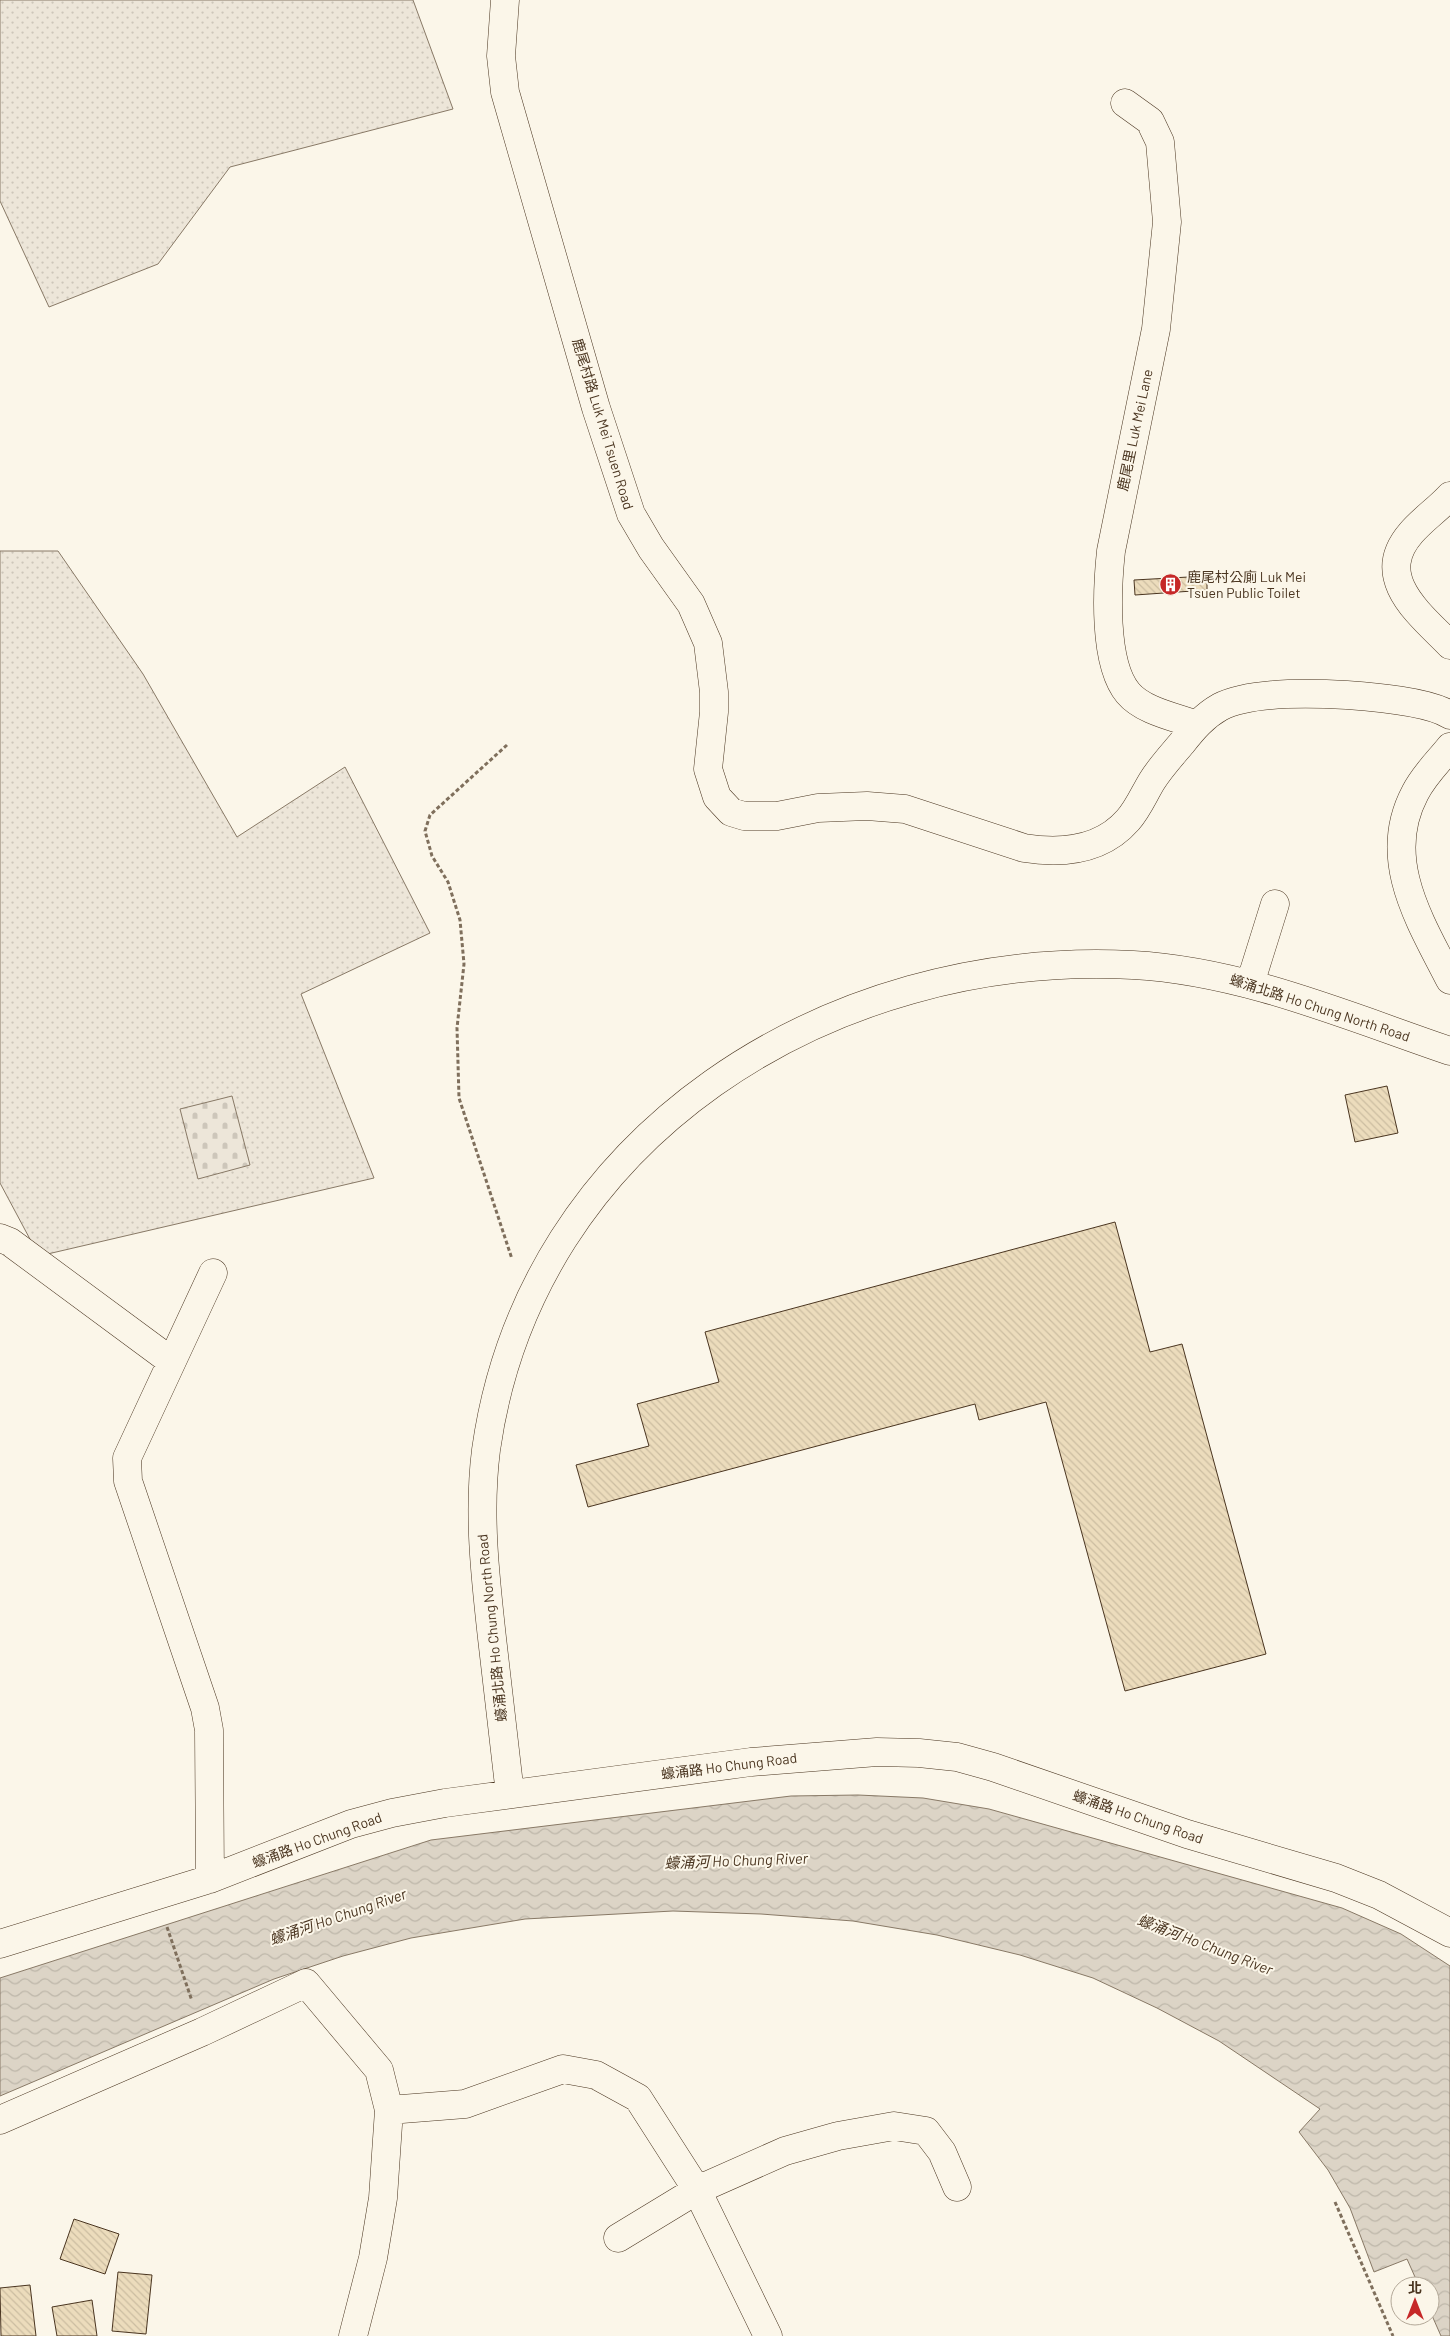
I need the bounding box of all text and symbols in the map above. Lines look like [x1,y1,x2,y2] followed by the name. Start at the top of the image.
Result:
[569,336,638,512] street label: 鹿尾村路 Luk Mei Tsuen Road
[1113,368,1156,492] street label: 鹿尾里 Luk Mei Lane
[1187,568,1306,601] place label: 鹿尾村公廁 Luk Mei Tsuen Public Toilet
[1159,573,1183,597] building icon: 鹿尾村公廁 Luk Mei Tsuen Public Toilet
[1228,970,1412,1045] street label: 蠔涌北路 Ho Chung North Road
[473,1533,510,1723] street label: 蠔涌北路 Ho Chung North Road
[660,1749,798,1782] street label: 蠔涌路 Ho Chung Road
[1071,1786,1206,1847] street label: 蠔涌路 Ho Chung Road
[250,1808,384,1871] street label: 蠔涌路 Ho Chung Road
[664,1848,809,1872] water label: 蠔涌河 Ho Chung River
[267,1884,409,1948] water label: 蠔涌河 Ho Chung River
[1135,1910,1276,1978] water label: 蠔涌河 Ho Chung River
[1390,2276,1440,2326] north arrow
[1408,2279,1422,2296] text: 北

